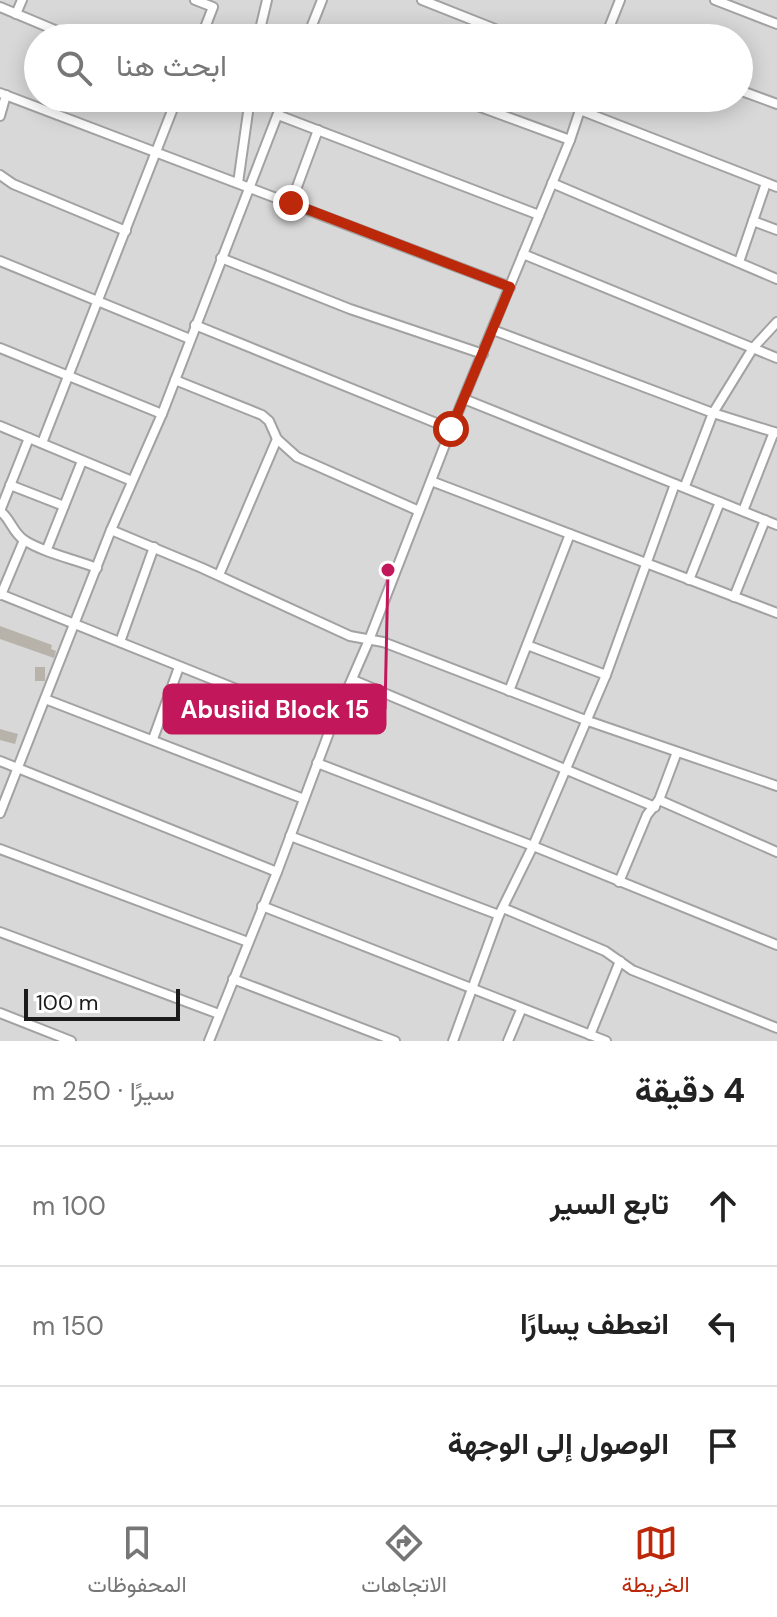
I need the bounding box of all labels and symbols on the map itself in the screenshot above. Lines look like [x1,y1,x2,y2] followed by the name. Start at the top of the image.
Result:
[273,185,309,221] route end
[433,411,469,447] route start
[164,685,385,733] callout: Abusiid Block 15
[181,694,369,725] text: Abusiid Block 15
[24,985,180,1021] scale bar

